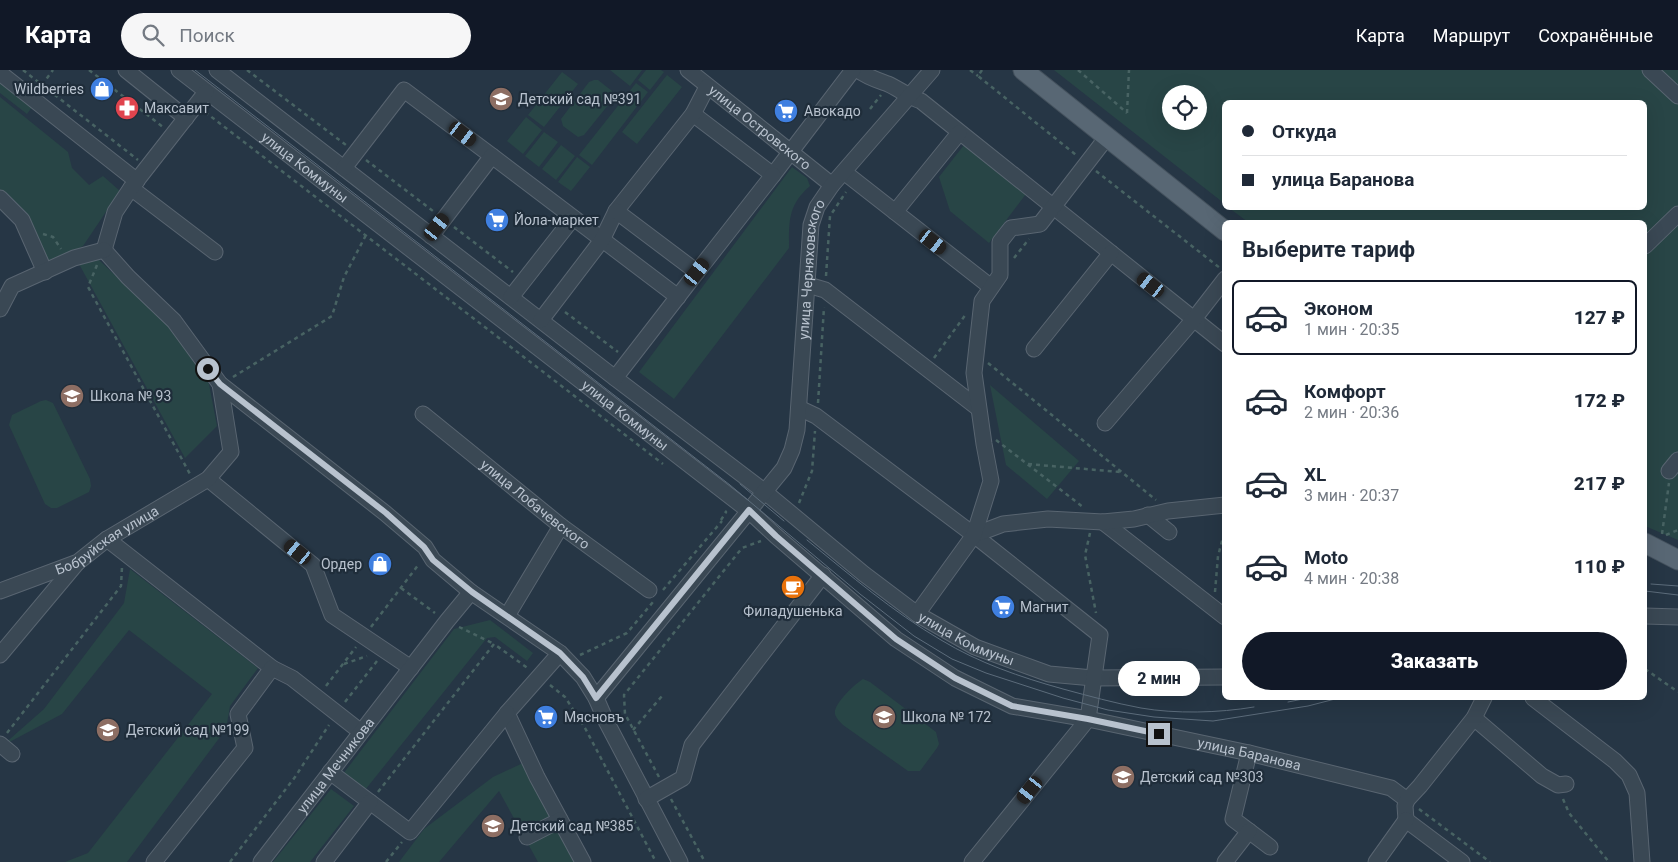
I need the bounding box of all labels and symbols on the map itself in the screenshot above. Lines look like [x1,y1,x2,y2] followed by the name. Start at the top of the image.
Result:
[89,76,115,102] shop icon: Wildberries
[14,81,84,97] place label: Wildberries
[706,82,814,173] street label: улица Островского
[488,86,514,112] school or university icon: Детский сад №391
[518,91,641,107] place label: Детский сад №391
[114,95,140,121] pharmacy icon: Максавит
[773,98,799,124] supermarket icon: Авокадо
[144,100,209,116] place label: Максавит
[804,103,861,119] place label: Авокадо
[446,119,479,149] car
[258,129,351,206] street label: улица Коммуны
[795,196,828,340] street label: улица Черняховского
[484,207,510,233] supermarket icon: Йола-маркет
[421,211,452,243] car
[514,212,599,228] place label: Йола-маркет
[916,227,949,257] car
[681,256,712,288] car
[1134,270,1167,300] car
[197,358,219,380] route start
[579,377,672,454] street label: улица Коммуны
[59,383,85,409] school or university icon: Школа № 93
[90,388,171,404] place label: Школа № 93
[477,456,593,552] street label: улица Лобачевского
[53,502,161,578] street label: Бобруйская улица
[281,537,314,567] car
[367,551,393,577] shop icon: Ордер
[321,556,362,572] place label: Ордер
[780,574,806,600] cafe icon: Филадушенька
[990,594,1016,620] supermarket icon: Магнит
[1020,599,1069,615] place label: Магнит
[743,603,843,619] place label: Филадушенька
[916,608,1016,669] street label: улица Коммуны
[1118,662,1200,696] callout: 2 мин
[533,704,559,730] supermarket icon: Мясновъ
[871,704,897,730] school or university icon: Школа № 172
[564,709,624,725] place label: Мясновъ
[902,709,991,725] place label: Школа № 172
[294,714,377,816] street label: улица Мечникова
[95,717,121,743] school or university icon: Детский сад №199
[126,722,249,738] place label: Детский сад №199
[1148,723,1170,745] route end
[1196,734,1303,774] street label: улица Баранова
[1110,764,1136,790] school or university icon: Детский сад №303
[1140,769,1263,785] place label: Детский сад №303
[1014,774,1045,806] car
[480,813,506,839] school or university icon: Детский сад №385
[510,818,634,834] place label: Детский сад №385

